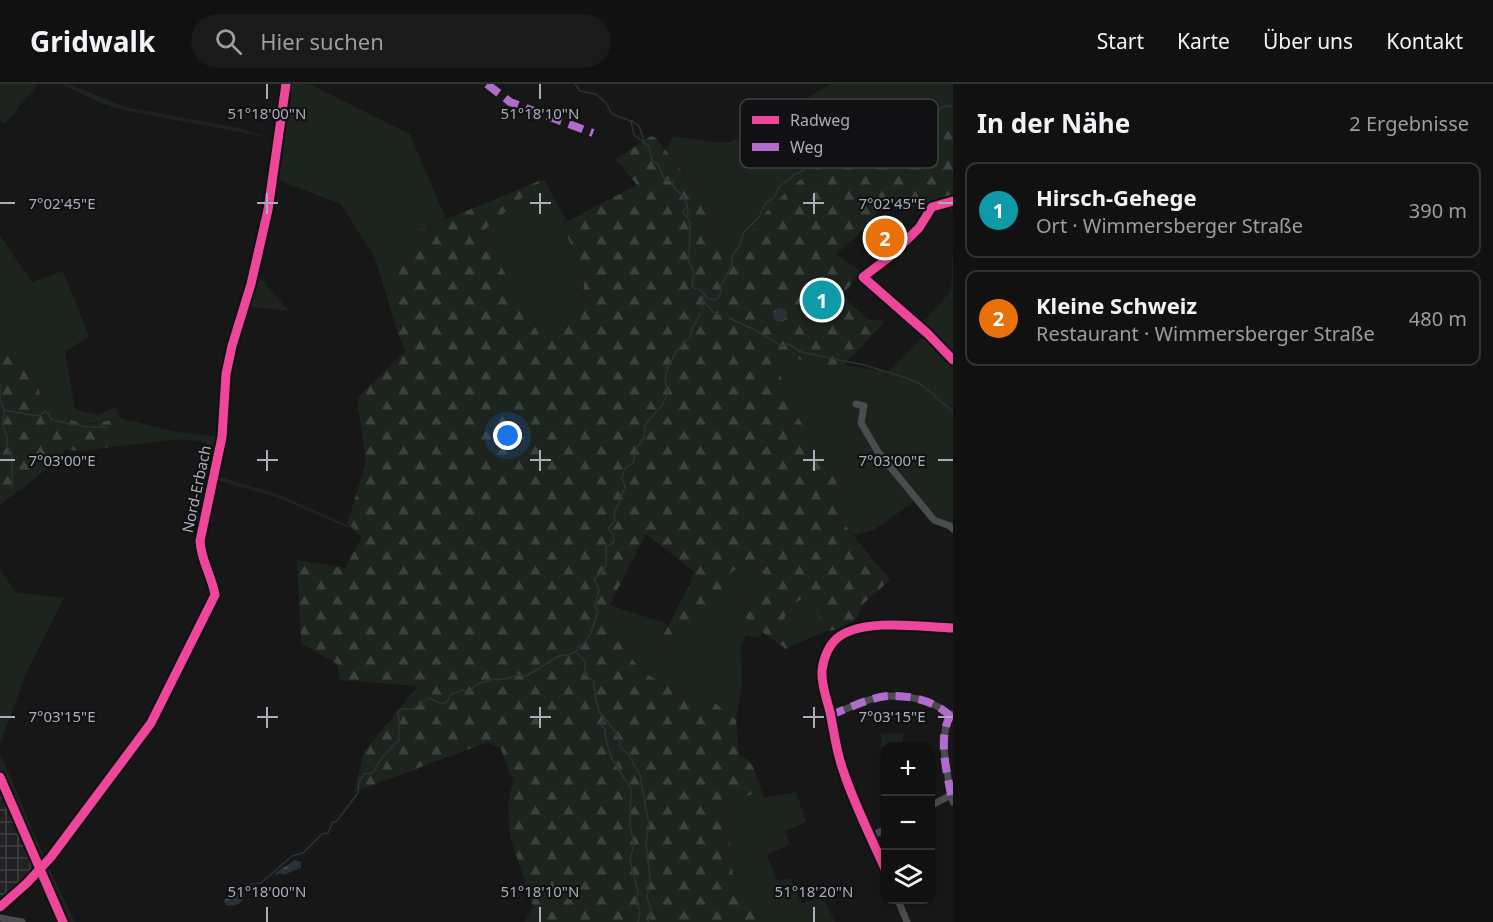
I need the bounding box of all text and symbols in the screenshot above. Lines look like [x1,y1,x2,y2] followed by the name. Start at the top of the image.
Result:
[191,14,611,68] search box
[30,22,155,60] text: Gridwalk
[212,25,245,58] icon: search
[260,26,384,56] text: Hier suchen
[1097,27,1144,55] text: Start
[1177,27,1230,55] text: Karte
[1263,27,1353,55] text: Über uns
[1386,27,1463,55] text: Kontakt
[740,99,938,168] legend
[228,103,306,123] text: 51°18'00"N
[501,103,579,123] text: 51°18'10"N
[977,105,1130,141] text: In der Nähe
[790,109,850,131] text: Radweg
[1349,110,1469,137] text: 2 Ergebnisse
[790,136,823,158] text: Weg
[1036,182,1197,212] text: Hirsch-Gehege
[28,193,96,213] text: 7°02'45"E
[858,193,926,213] text: 7°02'45"E
[993,197,1004,224] text: 1
[1409,197,1467,224] text: 390 m
[1036,212,1303,239] text: Ort · Wimmersberger Straße
[866,216,904,260] pin: 2
[802,278,842,322] pin: 1
[1036,290,1197,320] text: Kleine Schweiz
[993,305,1004,332] text: 2
[1409,305,1467,332] text: 480 m
[1036,320,1375,347] text: Restaurant · Wimmersberger Straße
[493,421,522,450] your location
[177,443,215,535] street label: Nord-Erbach
[28,450,96,470] text: 7°03'00"E
[858,450,926,470] text: 7°03'00"E
[28,706,96,726] text: 7°03'15"E
[858,706,926,726] text: 7°03'15"E
[881,742,935,904] map controls
[881,742,935,796] button: +
[881,796,935,850] button: −
[881,850,935,904] button: layers
[228,881,306,901] text: 51°18'00"N
[501,881,579,901] text: 51°18'10"N
[775,881,853,901] text: 51°18'20"N

